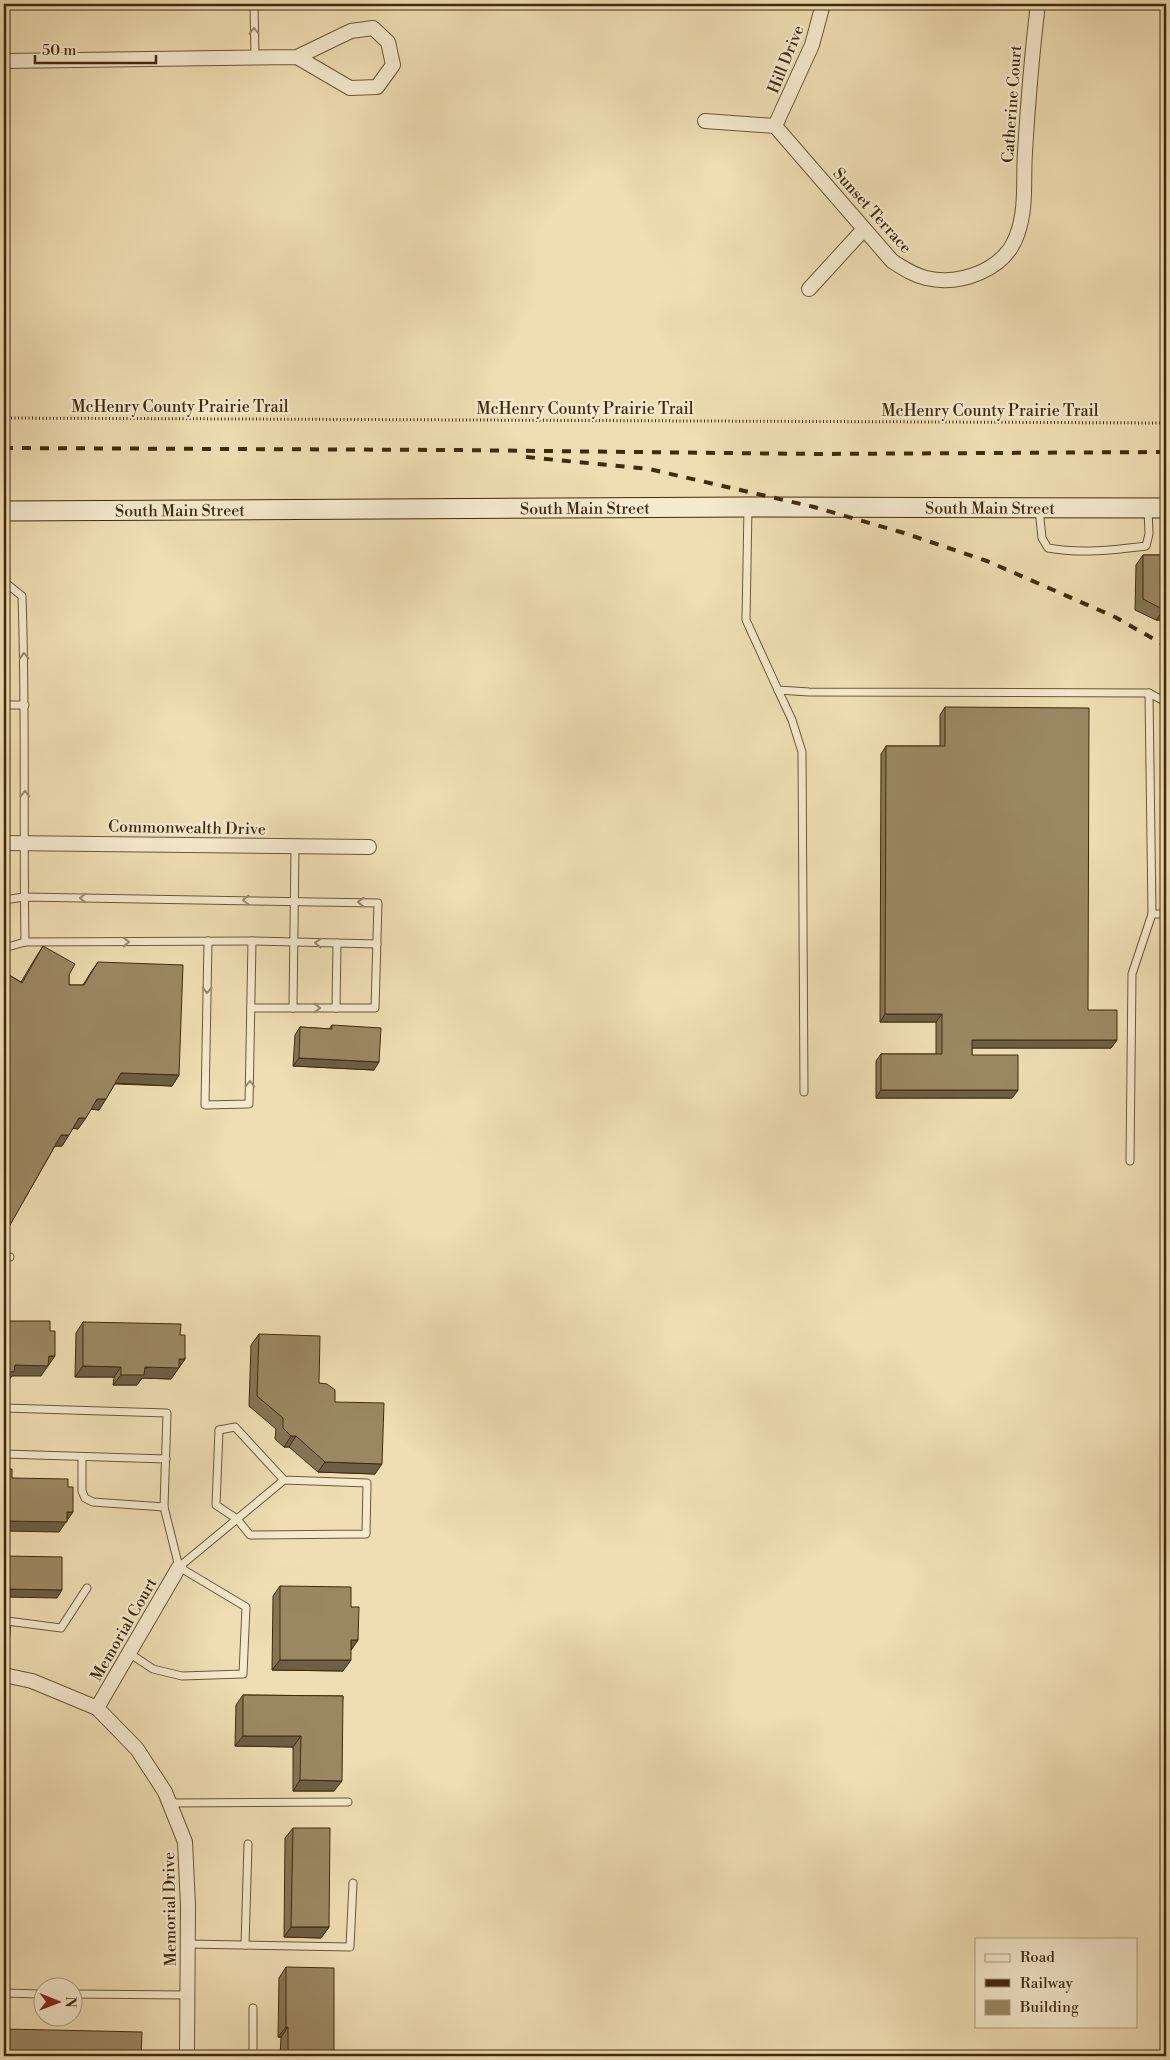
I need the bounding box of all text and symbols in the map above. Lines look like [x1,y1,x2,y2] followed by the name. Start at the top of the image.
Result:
[763,22,809,96] street label: Hill Drive
[249,26,260,34] one-way arrow
[35,32,156,64] scale bar
[42,41,76,60] text: 50 m
[998,44,1026,164] street label: Catherine Court
[829,164,916,258] street label: Sunset Terrace
[71,397,289,417] street label: McHenry County Prairie Trail
[476,399,694,419] street label: McHenry County Prairie Trail
[881,401,1099,421] street label: McHenry County Prairie Trail
[925,498,1055,519] street label: South Main Street
[520,499,650,519] street label: South Main Street
[115,501,245,521] street label: South Main Street
[19,652,30,660] one-way arrow
[20,790,30,798] one-way arrow
[108,817,266,839] street label: Commonwealth Drive
[79,892,87,903] one-way arrow
[242,895,250,905] one-way arrow
[357,897,365,908] one-way arrow
[122,937,130,947] one-way arrow
[314,938,322,948] one-way arrow
[202,986,212,994] one-way arrow
[314,1003,322,1013] one-way arrow
[245,1079,255,1087] one-way arrow
[86,1574,162,1685] street label: Memorial Court
[159,1852,181,1966] street label: Memorial Drive
[975,1938,1138,2028] legend
[1020,1948,1055,1967] text: Road
[1020,1974,1074,1993] text: Railway
[32,1978,82,2028] north arrow
[61,1997,79,2008] text: N
[1019,1998,1079,2017] text: Building

